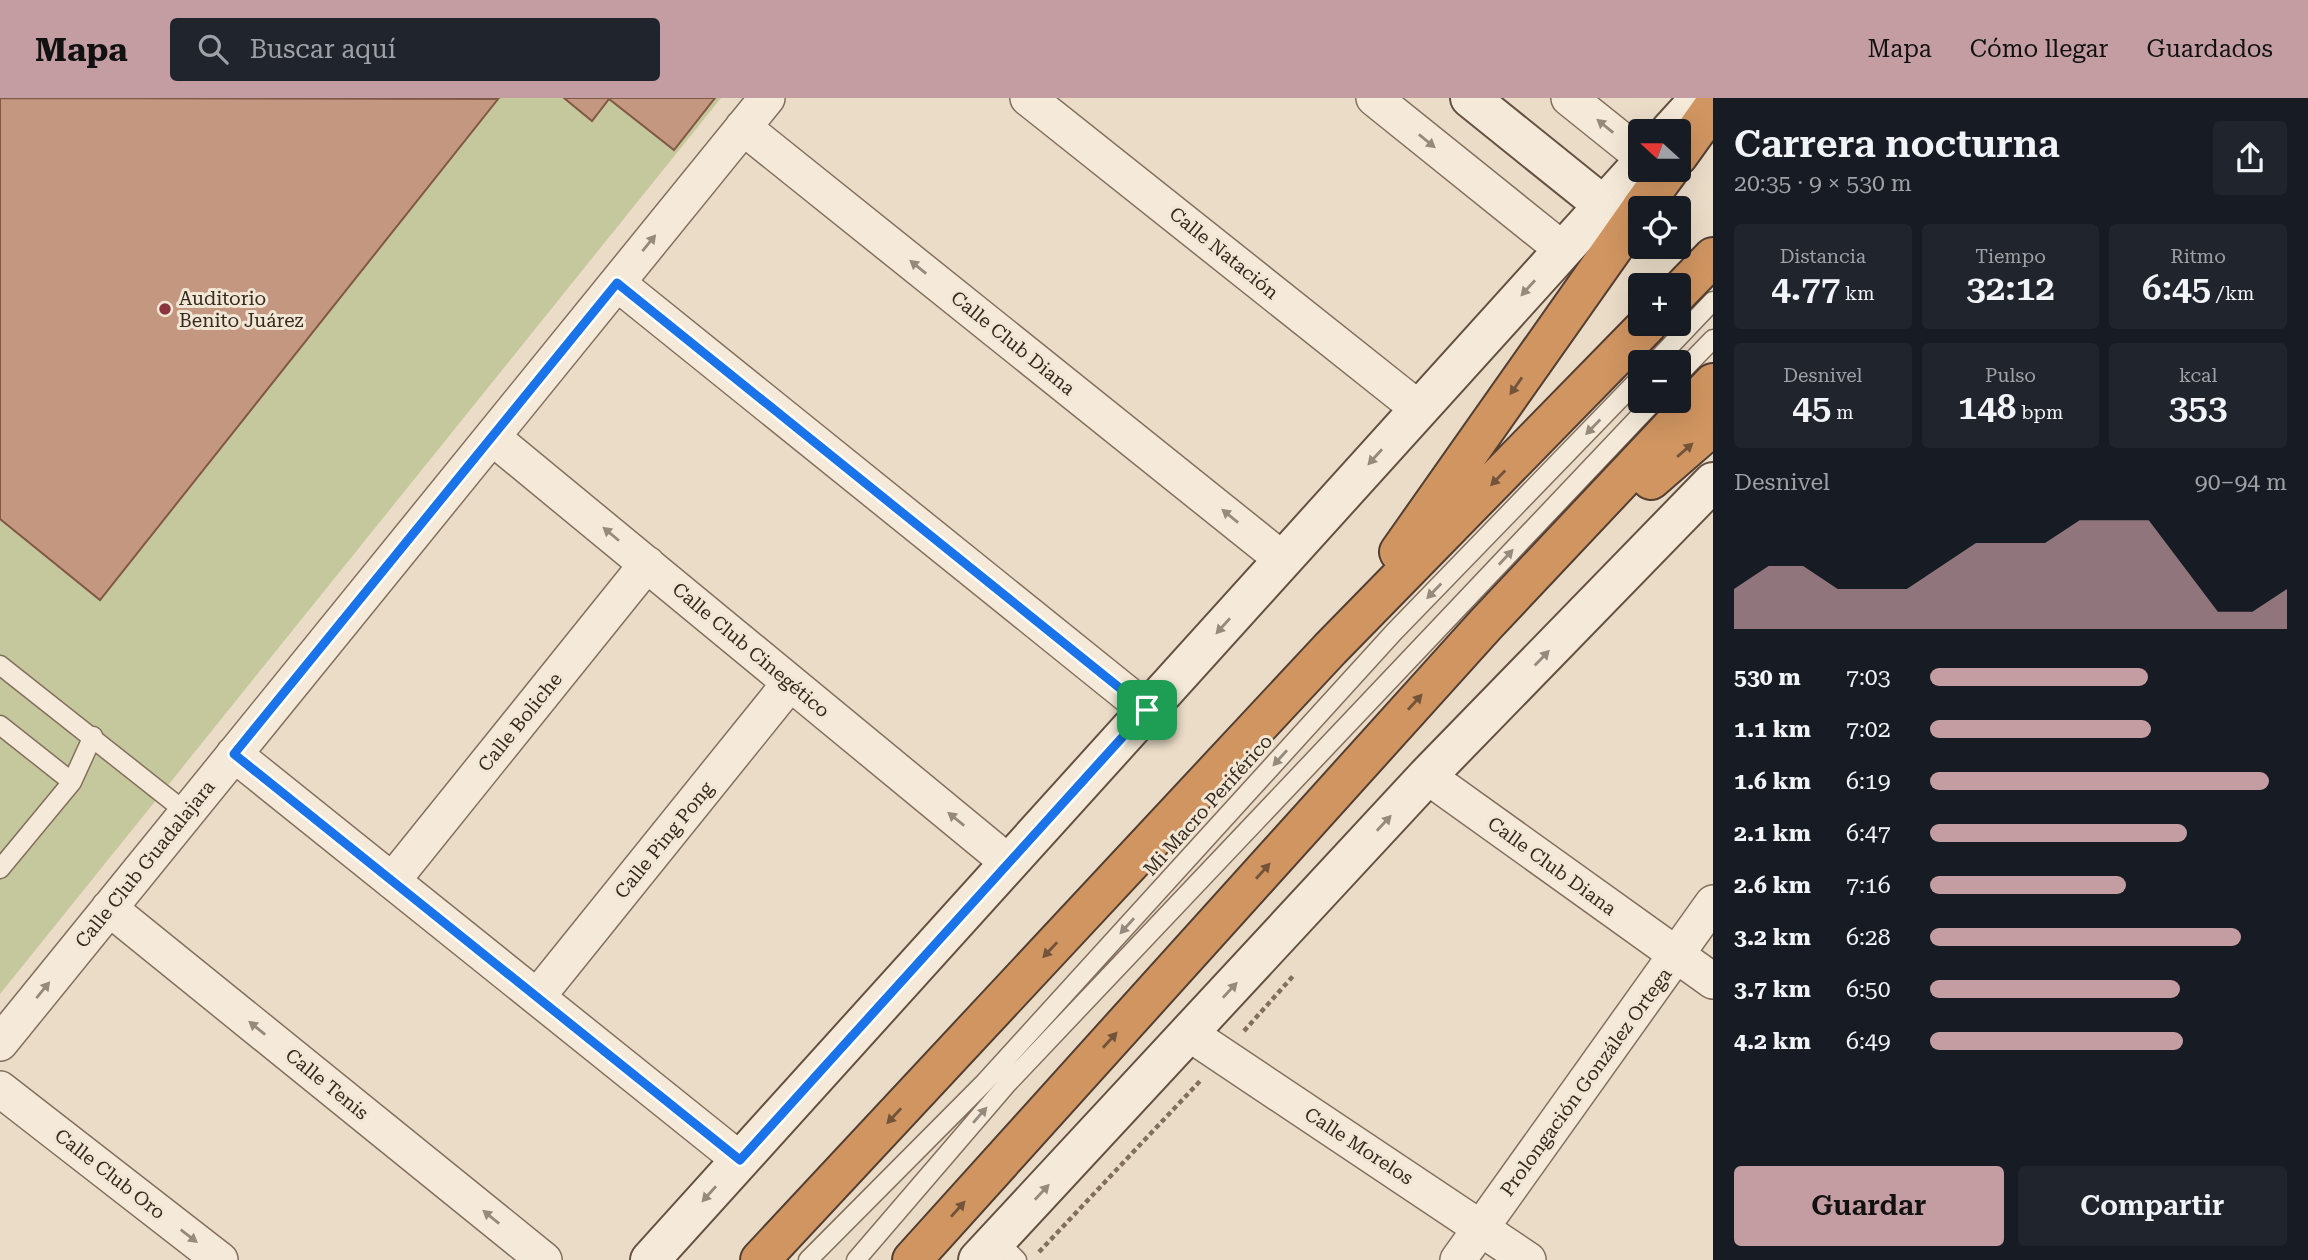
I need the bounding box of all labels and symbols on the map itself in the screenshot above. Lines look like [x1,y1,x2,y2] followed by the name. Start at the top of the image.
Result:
[1596,119,1614,134] one-way arrow
[1628,119,1690,182] north arrow
[1417,133,1435,148] one-way arrow
[1165,202,1283,304] street label: Calle Natación
[642,234,657,252] one-way arrow
[910,260,927,275] one-way arrow
[1520,279,1536,297] one-way arrow
[946,286,1080,400] street label: Calle Club Diana
[179,287,303,332] place label: Auditorio Benito Juárez
[157,301,173,317] marker: Auditorio Benito Juárez
[1509,377,1523,395] one-way arrow
[1585,418,1601,435] one-way arrow
[1676,442,1694,458] one-way arrow
[1368,448,1384,465] one-way arrow
[1489,469,1506,486] one-way arrow
[1221,509,1239,524] one-way arrow
[602,527,619,542] one-way arrow
[1498,548,1514,566] one-way arrow
[668,578,834,722] street label: Calle Club Cinegético
[1427,582,1443,599] one-way arrow
[1215,617,1231,635] one-way arrow
[1533,650,1550,667] one-way arrow
[473,668,567,776] street label: Calle Boliche
[1117,680,1177,740] pin
[1407,693,1423,711] one-way arrow
[1139,730,1277,880] street label: Mi Macro Periférico
[1272,749,1288,767] one-way arrow
[70,775,220,952] street label: Calle Club Guadalajara
[610,777,718,903] street label: Calle Ping Pong
[948,812,966,827] one-way arrow
[1483,812,1621,921] street label: Calle Club Diana
[1376,815,1392,832] one-way arrow
[1254,863,1270,880] one-way arrow
[1119,917,1135,934] one-way arrow
[1042,941,1058,958] one-way arrow
[1495,963,1677,1201] street label: Prolongación González Ortega
[1222,981,1238,999] one-way arrow
[35,982,50,999] one-way arrow
[248,1020,266,1035] one-way arrow
[1102,1031,1118,1049] one-way arrow
[281,1044,373,1124] street label: Calle Tenis
[1300,1102,1418,1190] street label: Calle Morelos
[972,1106,988,1124] one-way arrow
[887,1107,903,1124] one-way arrow
[50,1124,170,1224] street label: Calle Club Oro
[1033,1184,1049,1201] one-way arrow
[701,1185,717,1203] one-way arrow
[950,1200,966,1218] one-way arrow
[482,1210,499,1225] one-way arrow
[180,1229,198,1244] one-way arrow

